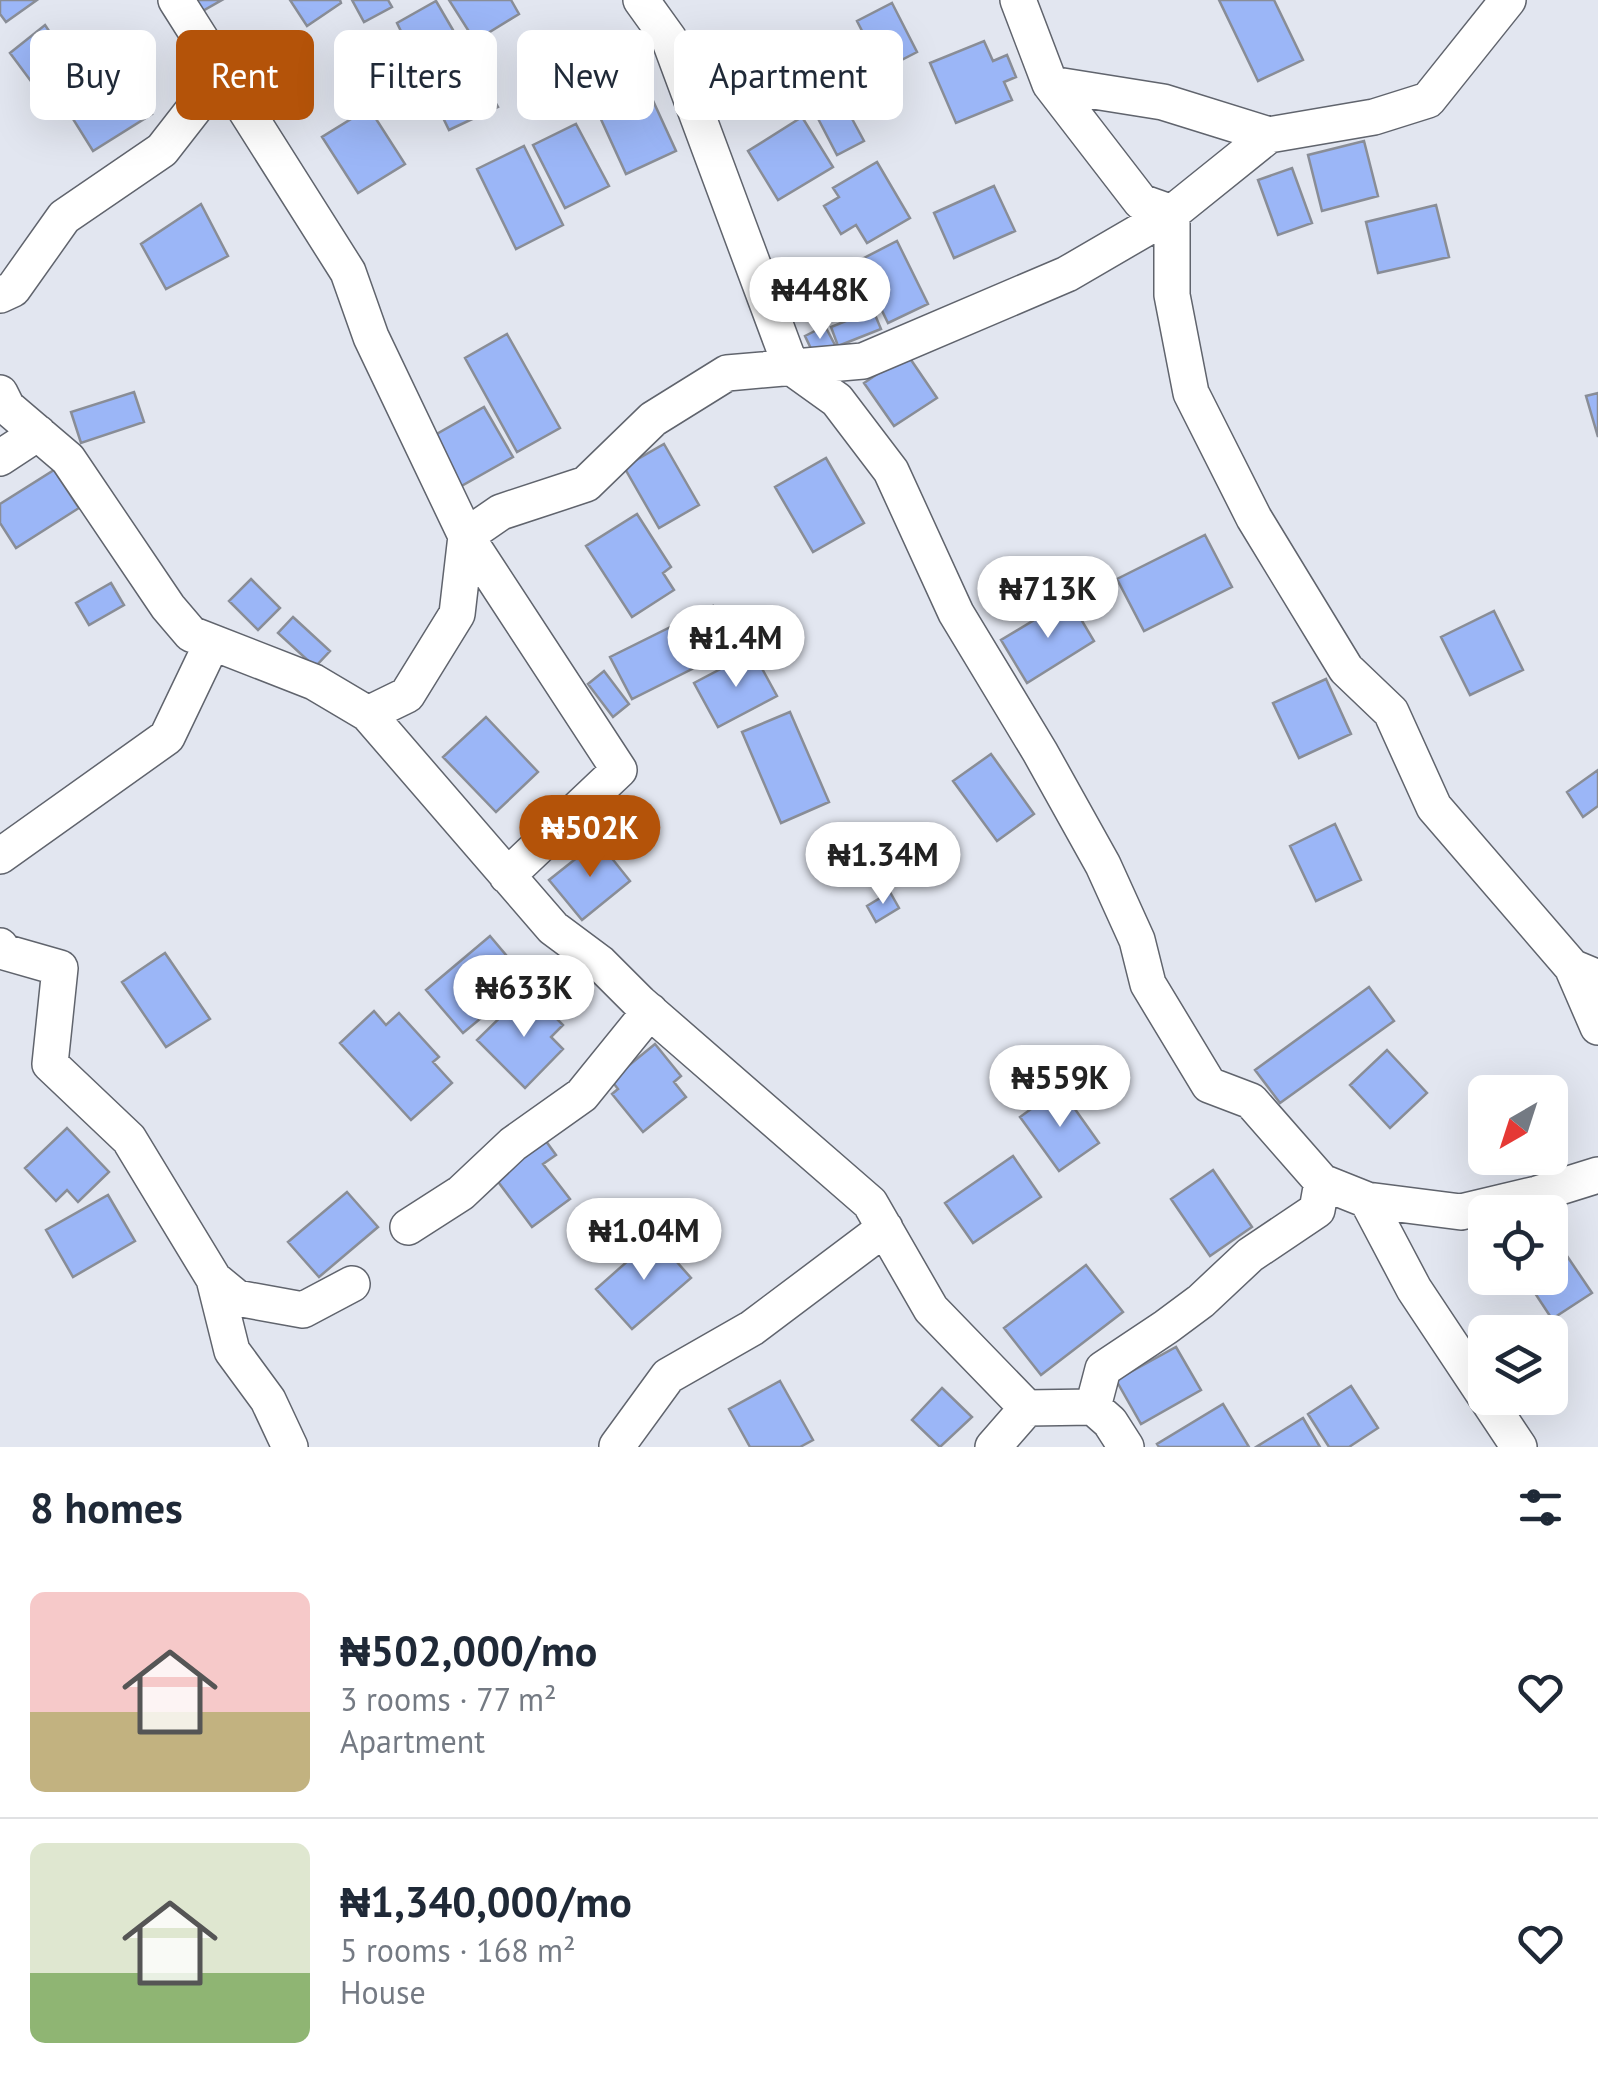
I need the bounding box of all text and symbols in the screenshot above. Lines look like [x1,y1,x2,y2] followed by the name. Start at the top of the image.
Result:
[30,30,156,120] chip: Buy
[176,30,314,120] chip: Rent
[334,30,497,120] chip: Filters
[517,30,654,120] chip: New
[674,30,903,120] chip: Apartment
[750,257,890,342] pin: ₦448K
[771,268,869,310] text: ₦448K
[978,556,1118,641] pin: ₦713K
[999,567,1097,609] text: ₦713K
[666,605,806,690] pin: ₦1.4M
[690,616,782,658] text: ₦1.4M
[520,795,660,880] pin: ₦502K
[541,806,639,848] text: ₦502K
[802,822,964,907] pin: ₦1.34M
[827,833,939,875] text: ₦1.34M
[454,955,594,1040] pin: ₦633K
[475,966,573,1008] text: ₦633K
[990,1045,1130,1130] pin: ₦559K
[1011,1056,1109,1098] text: ₦559K
[1468,1075,1568,1175] north arrow
[1468,1075,1568,1415] map controls
[1468,1195,1568,1295] button: locate
[563,1198,725,1283] pin: ₦1.04M
[588,1209,700,1251] text: ₦1.04M
[1468,1315,1568,1415] button: layers
[30,1480,183,1535] text: 8 homes
[1513,1480,1568,1535] icon: filters
[340,1623,597,1678] text: ₦502,000/mo
[110,1632,230,1752] icon: home
[1513,1665,1568,1720] icon: heart
[340,1678,557,1720] text: 3 rooms · 77 m²
[340,1720,485,1762] text: Apartment
[340,1874,632,1929] text: ₦1,340,000/mo
[110,1883,230,2003] icon: home
[1513,1916,1568,1971] icon: heart
[340,1929,576,1971] text: 5 rooms · 168 m²
[340,1971,426,2013] text: House

